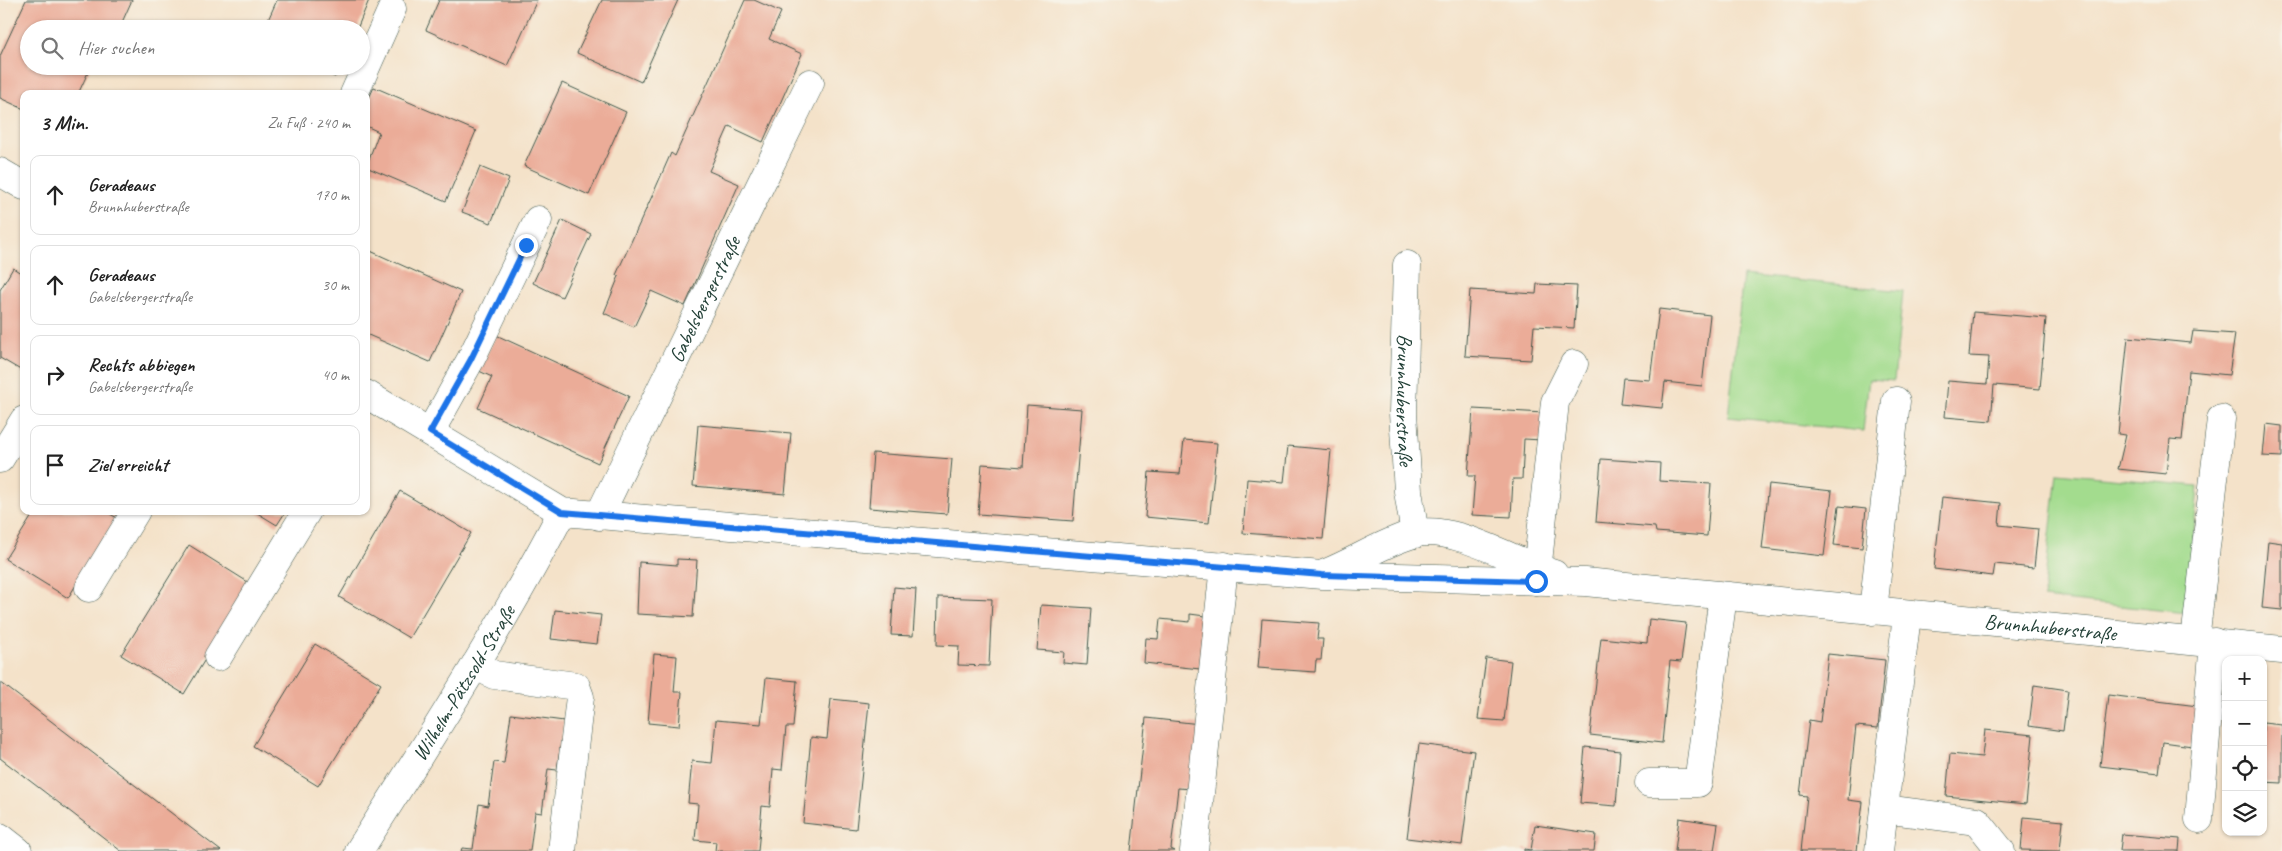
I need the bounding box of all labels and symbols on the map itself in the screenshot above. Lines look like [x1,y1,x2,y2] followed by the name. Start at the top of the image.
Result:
[663,230,747,367] street label: Gabelsbergerstraße
[515,234,538,257] route end
[1390,333,1420,469] street label: Brunnhuberstraße
[1525,570,1548,593] route start
[406,599,522,765] street label: Wilhelm-Pätzsold-Straße
[1983,608,2120,647] street label: Brunnhuberstraße

